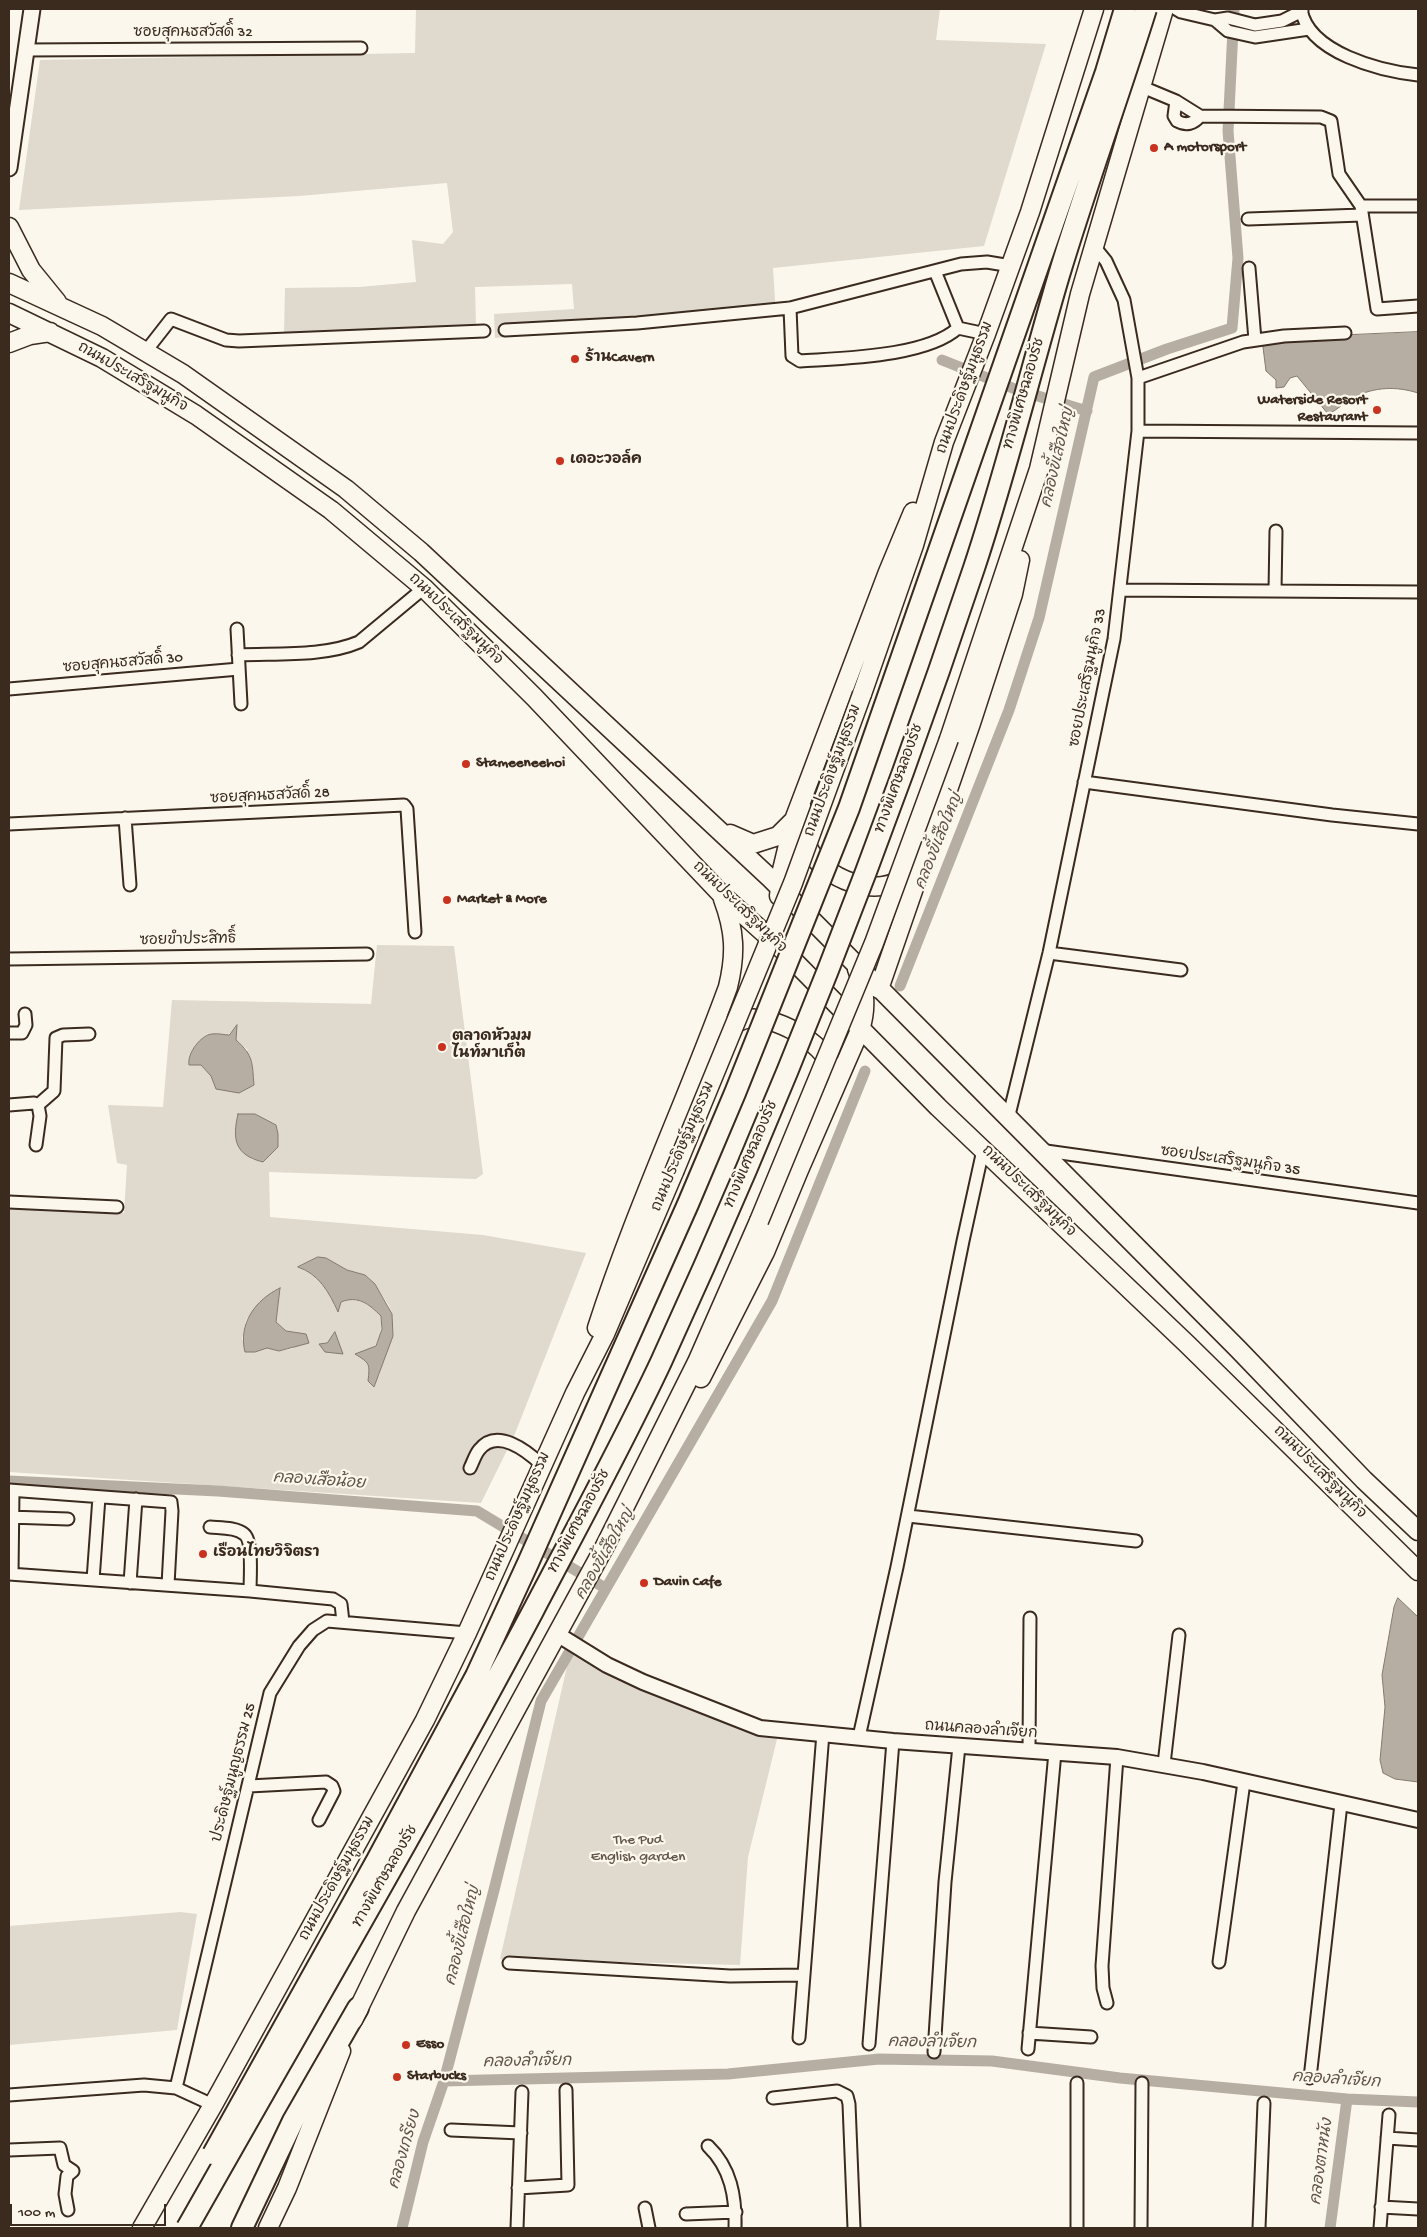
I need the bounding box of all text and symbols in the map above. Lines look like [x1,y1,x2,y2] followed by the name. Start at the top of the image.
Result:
[133,25,253,43] street label: ซอยสุคนธสวัสดิ์ 32
[1164,139,1246,157] place label: A motorsport
[1148,142,1160,154] marker: A motorsport
[934,319,998,457] street label: ถนนประดิษฐ์มนูธรรม
[1000,336,1050,452] street label: ทางพิเศษฉลองรัช
[74,339,190,417] street label: ถนนประเสริฐมนูกิจ
[585,350,654,368] place label: ร้านCavern
[569,353,581,365] marker: ร้านCavern
[1258,392,1367,427] place label: Waterside Resort Restaurant
[1371,404,1383,416] marker: Waterside Resort Restaurant
[1038,406,1080,510] water label: คลองขี้เสือใหญ่
[570,452,642,470] place label: เดอะวอล์ค
[554,455,566,467] marker: เดอะวอล์ค
[404,570,506,670] street label: ถนนประเสริฐมนูกิจ
[1067,607,1111,749] street label: ซอยประเสริฐมนูกิจ 33
[62,650,184,678] street label: ซอยสุคนธสวัสดิ์ 30
[802,702,866,840] street label: ถนนประดิษฐ์มนูธรรม
[872,722,928,836] street label: ทางพิเศษฉลองรัช
[476,755,565,773] place label: Stameeneehoi
[460,758,472,770] marker: Stameeneehoi
[210,785,330,809] street label: ซอยสุคนธสวัสดิ์ 28
[912,791,968,893] water label: คลองขี้เสือใหญ่
[688,858,790,958] street label: ถนนประเสริฐมนูกิจ
[457,891,547,909] place label: Market & More
[441,894,453,906] marker: Market & More
[139,931,237,951] street label: ซอยขำประสิทธิ์
[452,1029,532,1064] place label: ตลาดหัวมุม ไนท์มาเก็ต
[436,1041,448,1053] marker: ตลาดหัวมุม ไนท์มาเก็ต
[649,1079,719,1215] street label: ถนนประดิษฐ์มนูธรรม
[721,1099,783,1211] street label: ทางพิเศษฉลองรัช
[977,1142,1079,1242] street label: ถนนประเสริฐมนูกิจ
[1159,1143,1301,1181] street label: ซอยประเสริฐมนูกิจ 35
[1269,1423,1369,1523] street label: ถนนประเสริฐมนูกิจ
[482,1450,556,1584] street label: ถนนประดิษฐ์มนูธรรม
[545,1467,615,1577] street label: ทางพิเศษฉลองรัช
[272,1469,366,1495] water label: คลองเสือน้อย
[572,1506,640,1604] water label: คลองขี้เสือใหญ่
[213,1545,319,1563] place label: เรือนไทยวิจิตรา
[197,1548,209,1560] marker: เรือนไทยวิจิตรา
[654,1574,721,1592] place label: Davin Cafe
[638,1577,650,1589] marker: Davin Cafe
[209,1702,261,1844] street label: ประดิษฐ์มนูญธรรม 25
[924,1718,1038,1744] street label: ถนนคลองลำเจียก
[296,1814,380,1944] street label: ถนนประดิษฐ์มนูธรรม
[349,1823,423,1931] street label: ทางพิเศษฉลองรัช
[591,1832,685,1867] park label: The Pud English garden
[442,1884,486,1988] water label: คลองขี้เสือใหญ่
[888,2034,976,2054] water label: คลองลำเจียก
[416,2036,444,2054] place label: Esso
[400,2039,412,2051] marker: Esso
[483,2053,571,2073] water label: คลองลำเจียก
[407,2068,466,2086] place label: Starbucks
[1291,2068,1381,2094] water label: คลองลำเจียก
[391,2071,403,2083] marker: Starbucks
[386,2108,426,2192] water label: คลองเกรียง
[1307,2118,1339,2206] water label: คลองตาหนัง
[12,2194,169,2226] scale bar
[18,2204,55,2222] text: 100 m

